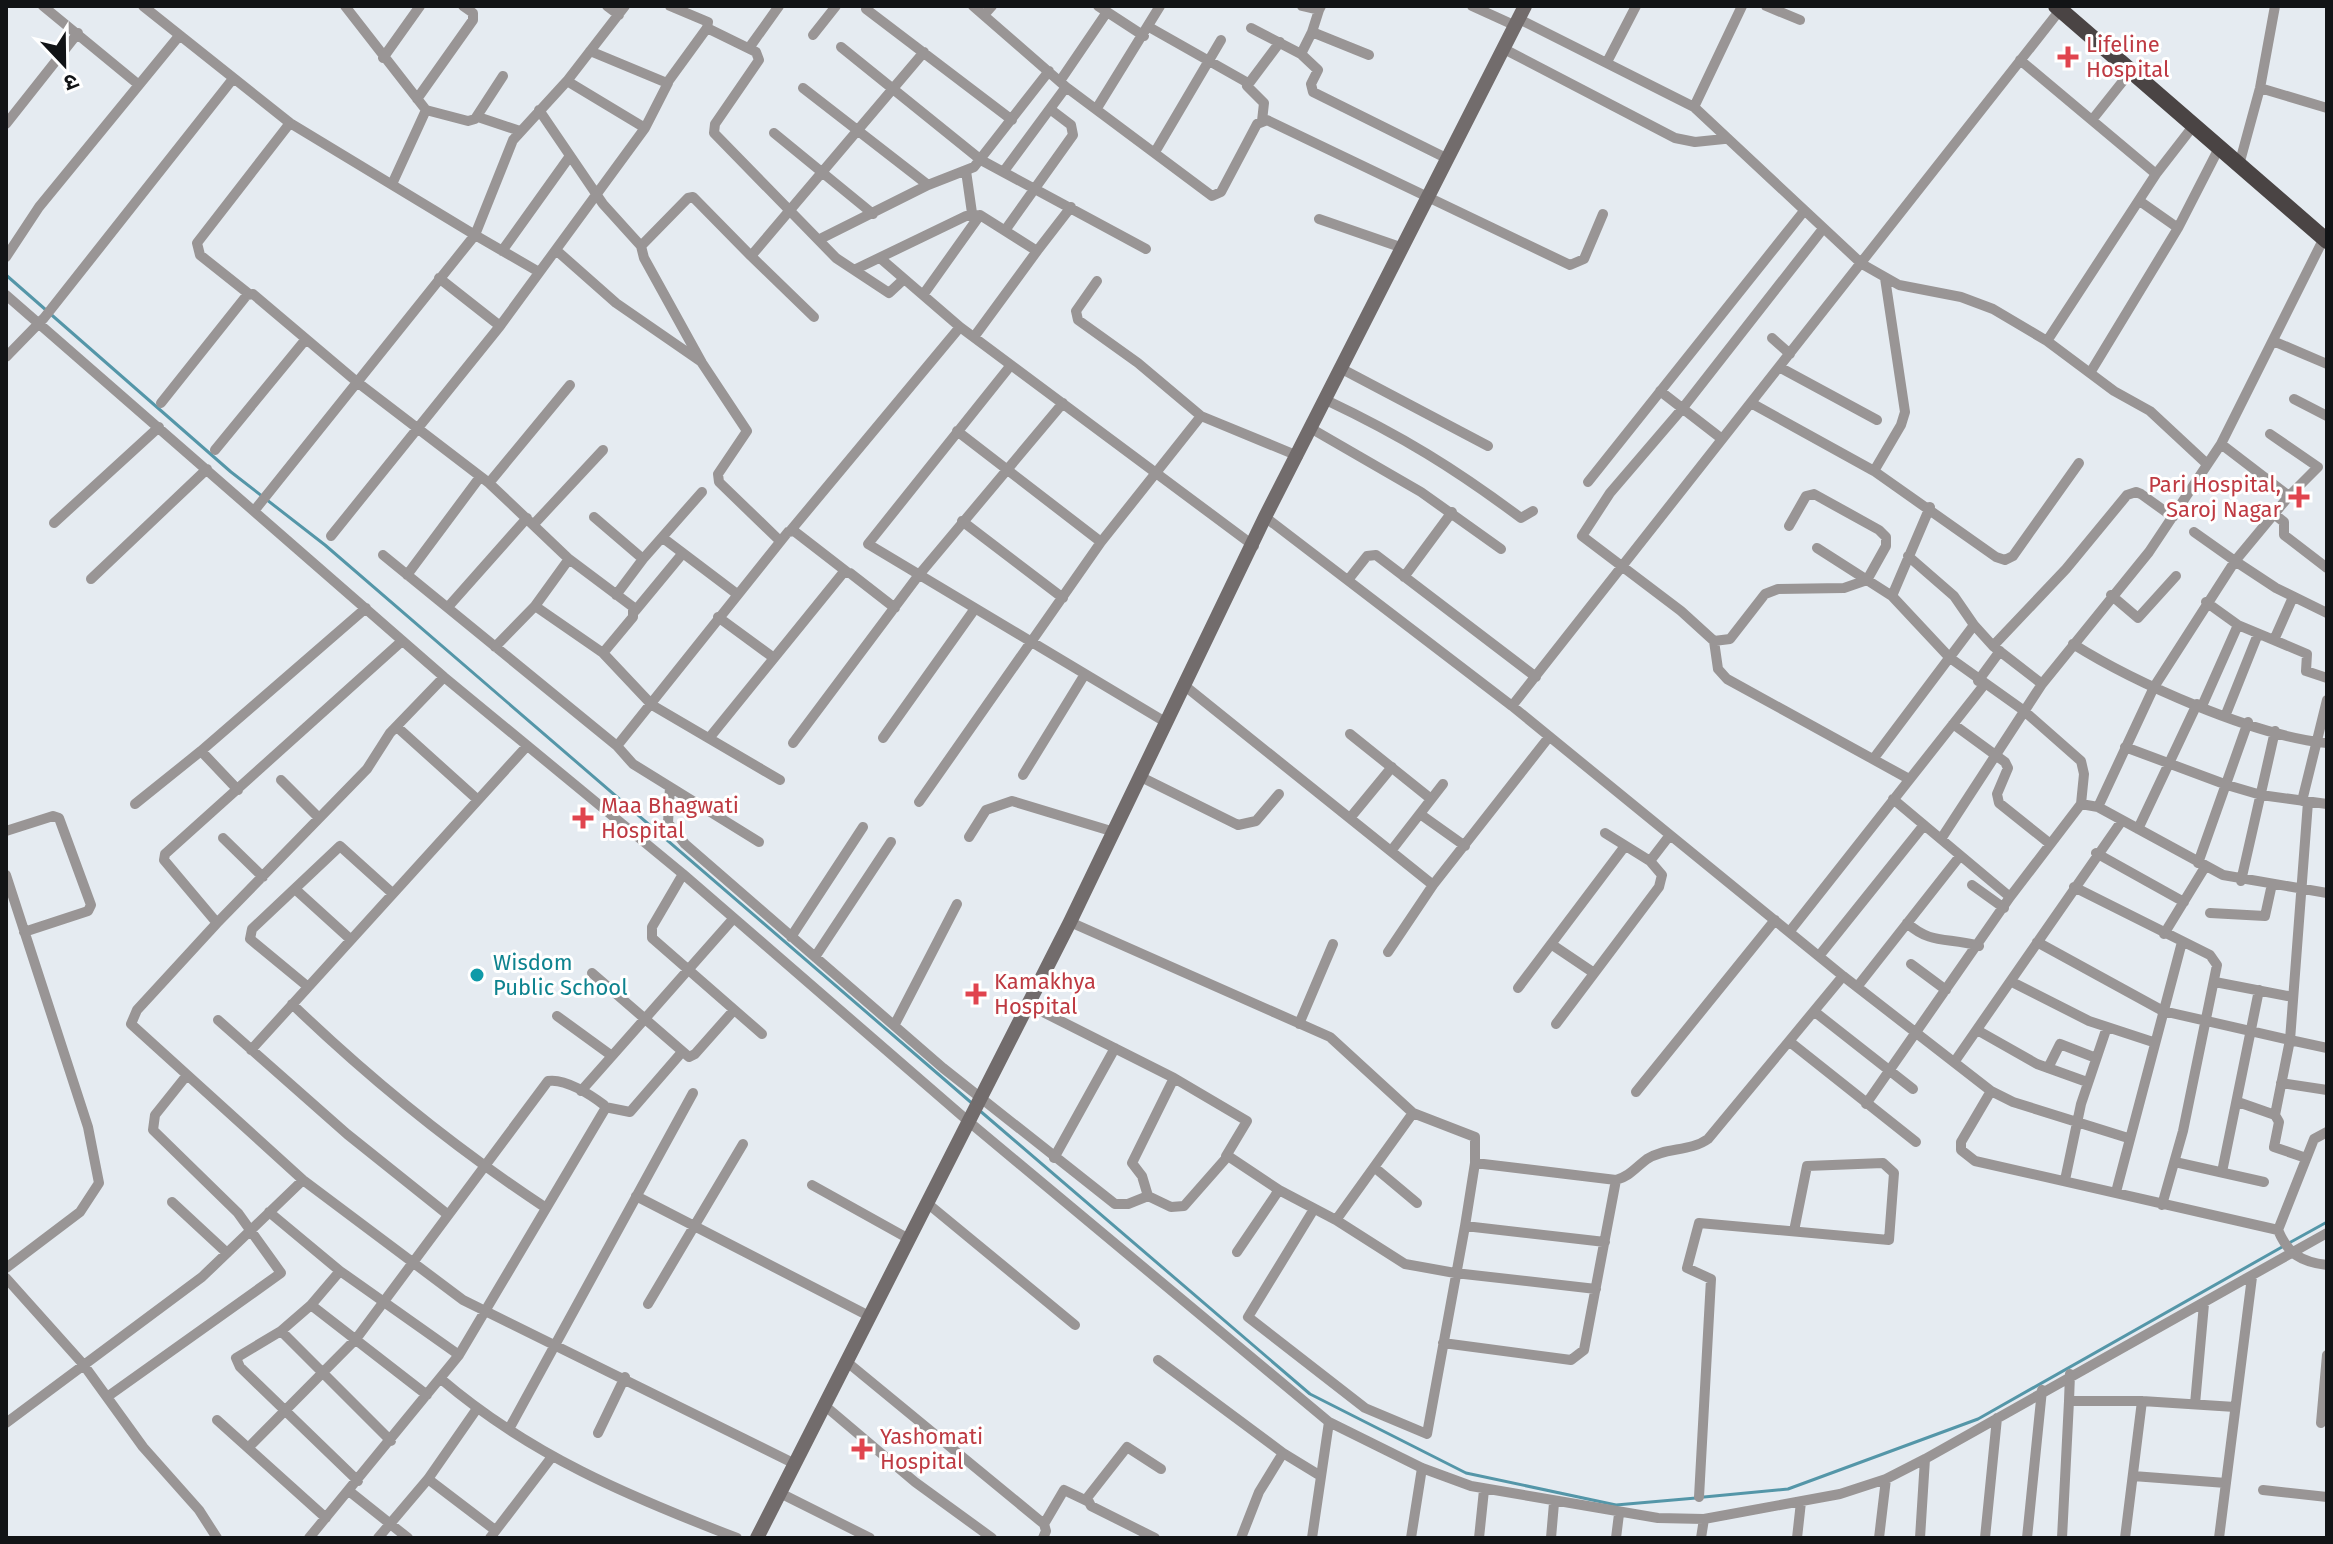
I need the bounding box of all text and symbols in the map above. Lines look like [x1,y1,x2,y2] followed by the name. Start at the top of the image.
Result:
[24,24,104,104] north arrow
[2086,31,2169,83] place label: Lifeline Hospital
[2057,46,2079,68] marker: Lifeline Hospital
[59,67,82,97] text: उ
[2148,471,2282,523] place label: Pari Hospital, Saroj Nagar
[2288,486,2310,508] marker: Pari Hospital, Saroj Nagar
[601,792,739,844] place label: Maa Bhagwati Hospital
[572,807,594,829] marker: Maa Bhagwati Hospital
[493,949,628,1001] place label: Wisdom Public School
[468,966,486,984] marker: Wisdom Public School
[994,968,1096,1020] place label: Kamakhya Hospital
[965,983,987,1005] marker: Kamakhya Hospital
[880,1423,983,1475] place label: Yashomati Hospital
[851,1438,873,1460] marker: Yashomati Hospital

